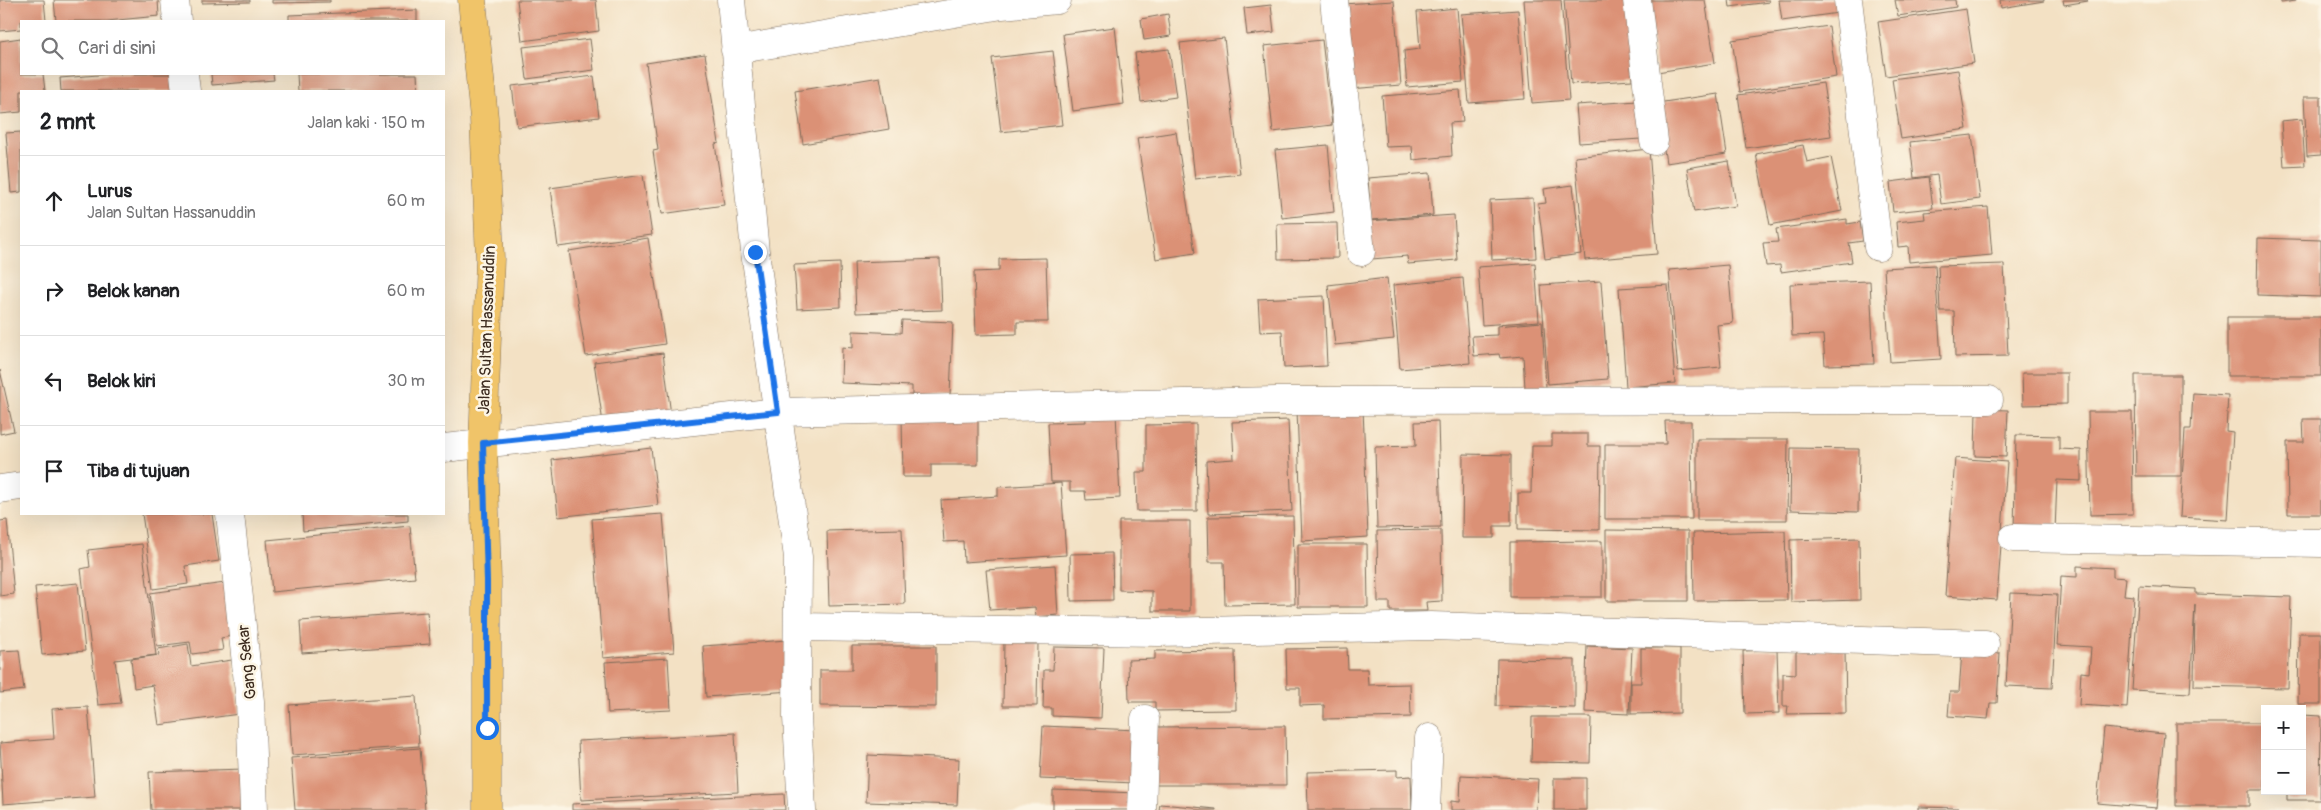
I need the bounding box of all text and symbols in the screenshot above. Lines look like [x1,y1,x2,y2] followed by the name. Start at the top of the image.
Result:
[20,20,445,75] search box
[38,34,66,62] icon: search
[78,36,155,60] text: Cari di sini
[40,109,95,136] text: 2 mnt
[307,113,425,133] text: Jalan kaki · 150 m
[87,179,132,203] text: Lurus
[40,187,68,215] icon: ahead
[387,191,425,211] text: 60 m
[87,203,256,223] text: Jalan Sultan Hassanuddin
[744,241,767,264] route end
[474,245,500,415] street label: Jalan Sultan Hassanuddin
[40,277,68,305] icon: right
[87,279,180,303] text: Belok kanan
[387,281,425,301] text: 60 m
[40,367,68,395] icon: left
[87,369,155,393] text: Belok kiri
[387,371,425,391] text: 30 m
[40,457,68,485] icon: arrive
[87,459,190,483] text: Tiba di tujuan
[233,623,261,700] street label: Gang Sekar
[2261,705,2306,795] map controls
[2261,705,2306,750] button: +
[476,717,499,740] route start
[2261,750,2306,795] button: −

